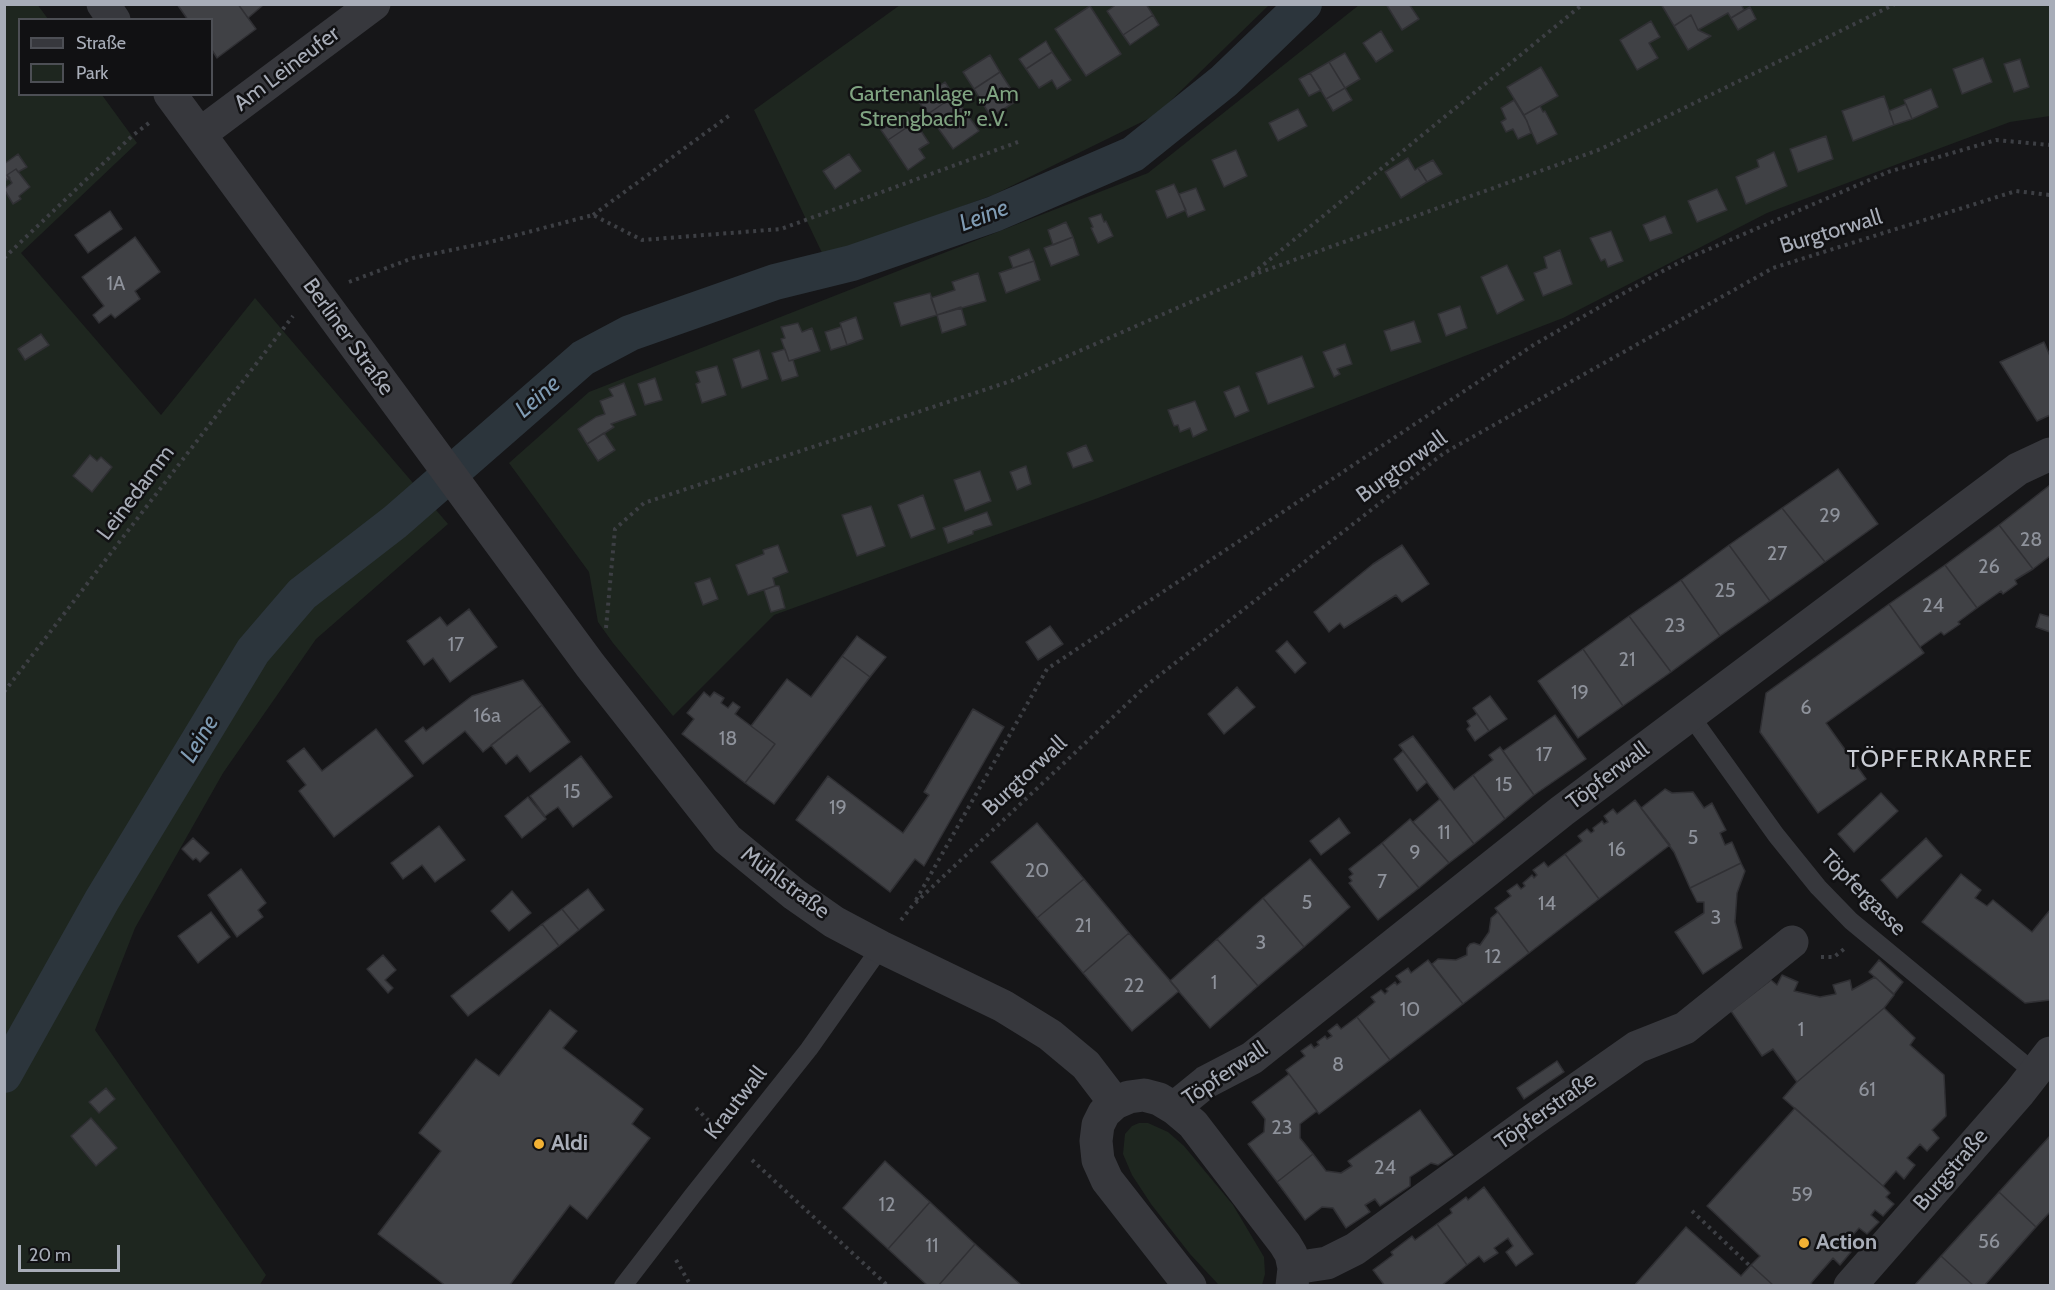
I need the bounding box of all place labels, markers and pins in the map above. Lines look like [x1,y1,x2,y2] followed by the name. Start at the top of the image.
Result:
[551,1131,588,1157] place label: Aldi
[532,1137,546,1151] marker: Aldi
[1816,1230,1877,1256] place label: Action
[1797,1236,1811,1250] marker: Action

